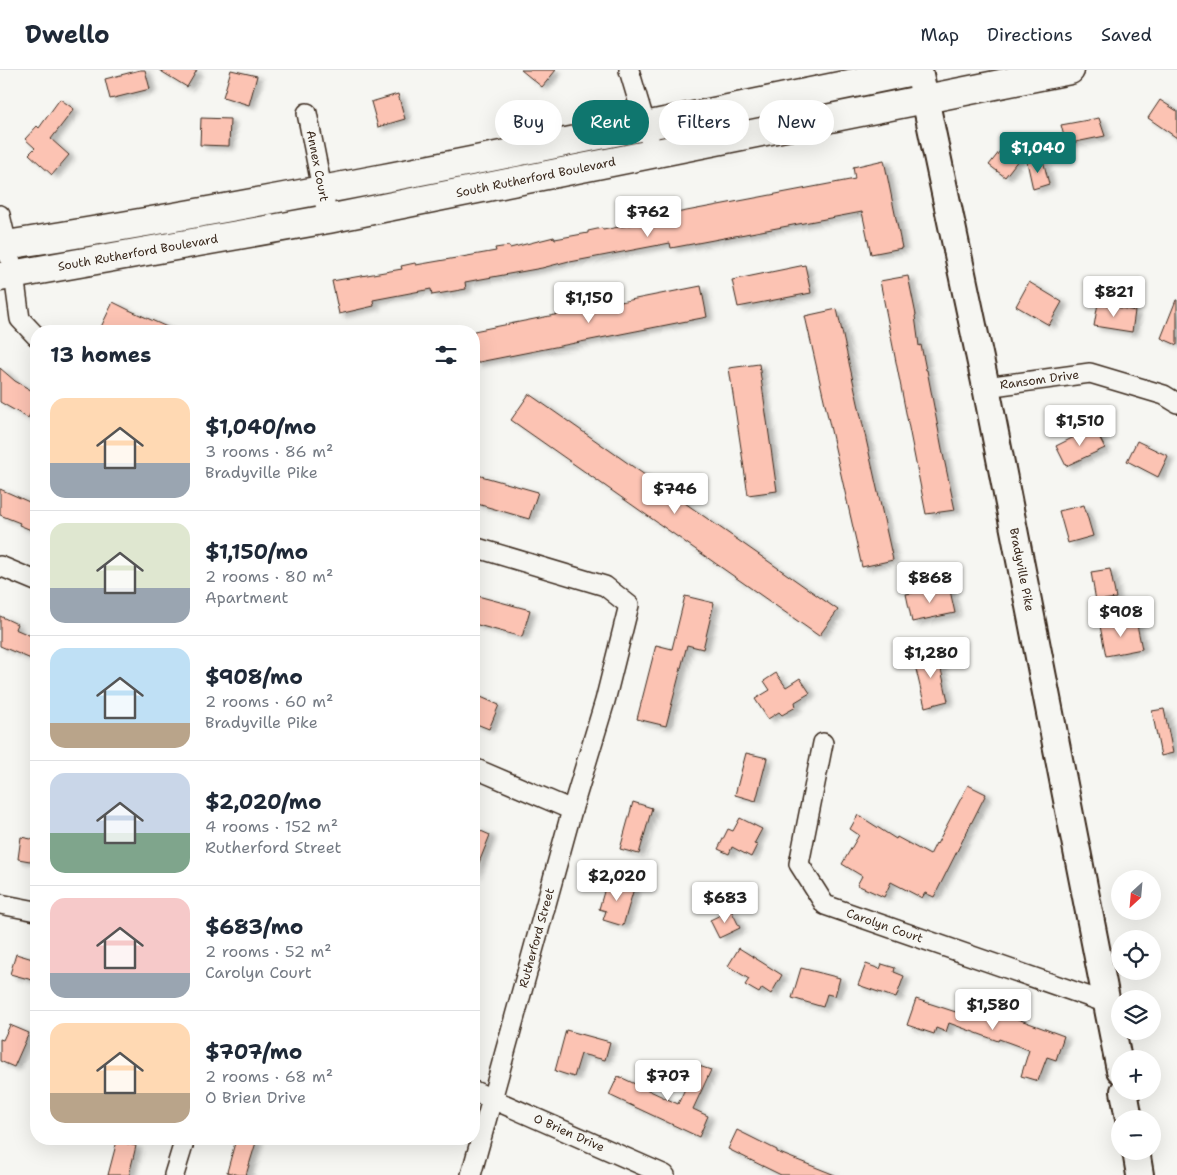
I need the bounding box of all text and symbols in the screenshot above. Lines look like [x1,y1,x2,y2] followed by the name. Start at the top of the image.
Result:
[25,19,110,51] text: Dwello
[921,23,959,47] text: Map
[987,23,1073,47] text: Directions
[1101,23,1152,47] text: Saved
[495,100,562,145] chip: Buy
[572,100,649,145] chip: Rent
[659,100,749,145] chip: Filters
[759,100,834,145] chip: New
[303,129,332,203] street label: Annex Court
[997,132,1079,174] pin: $1,040
[1011,137,1065,158] text: $1,040
[455,153,617,201] street label: South Rutherford Boulevard
[618,196,678,238] pin: $762
[626,201,670,222] text: $762
[57,231,220,275] street label: South Rutherford Boulevard
[1084,276,1144,318] pin: $821
[1094,281,1134,302] text: $821
[548,282,630,324] pin: $1,150
[565,287,613,308] text: $1,150
[50,341,151,369] text: 13 homes
[432,341,460,369] icon: filters
[999,367,1080,393] street label: Ransom Drive
[1039,404,1121,447] pin: $1,510
[1056,410,1104,431] text: $1,510
[205,413,316,441] text: $1,040/mo
[90,418,150,478] icon: home
[205,441,333,462] text: 3 rooms · 86 m²
[205,462,318,483] text: Bradyville Pike
[645,472,705,515] pin: $746
[653,478,697,499] text: $746
[1006,526,1038,613] street label: Bradyville Pike
[205,538,308,566] text: $1,150/mo
[90,543,150,603] icon: home
[900,562,960,604] pin: $868
[205,566,333,587] text: 2 rooms · 80 m²
[908,567,952,588] text: $868
[205,587,288,608] text: Apartment
[1091,596,1151,638] pin: $908
[1099,601,1143,622] text: $908
[890,636,972,679] pin: $1,280
[904,642,958,663] text: $1,280
[205,663,303,691] text: $908/mo
[90,668,150,728] icon: home
[205,691,333,712] text: 2 rooms · 60 m²
[205,712,318,733] text: Bradyville Pike
[205,788,322,816] text: $2,020/mo
[90,793,150,853] icon: home
[205,816,338,837] text: 4 rooms · 152 m²
[205,837,342,858] text: Rutherford Street
[576,860,658,902] pin: $2,020
[588,865,646,886] text: $2,020
[1111,870,1161,920] north arrow
[1111,870,1161,1160] map controls
[695,882,755,924] pin: $683
[515,886,558,989] street label: Rutherford Street
[703,887,747,908] text: $683
[844,905,925,946] street label: Carolyn Court
[205,913,303,941] text: $683/mo
[90,918,150,978] icon: home
[1111,930,1161,980] button: locate
[205,941,332,962] text: 2 rooms · 52 m²
[205,962,312,983] text: Carolyn Court
[952,988,1034,1031] pin: $1,580
[1111,990,1161,1040] button: layers
[966,994,1020,1015] text: $1,580
[205,1038,302,1066] text: $707/mo
[90,1043,150,1103] icon: home
[1111,1050,1161,1100] button: +
[638,1060,698,1102] pin: $707
[646,1065,690,1086] text: $707
[205,1066,333,1087] text: 2 rooms · 68 m²
[205,1087,306,1108] text: O Brien Drive
[531,1110,607,1156] street label: O Brien Drive
[1111,1110,1161,1160] button: −

